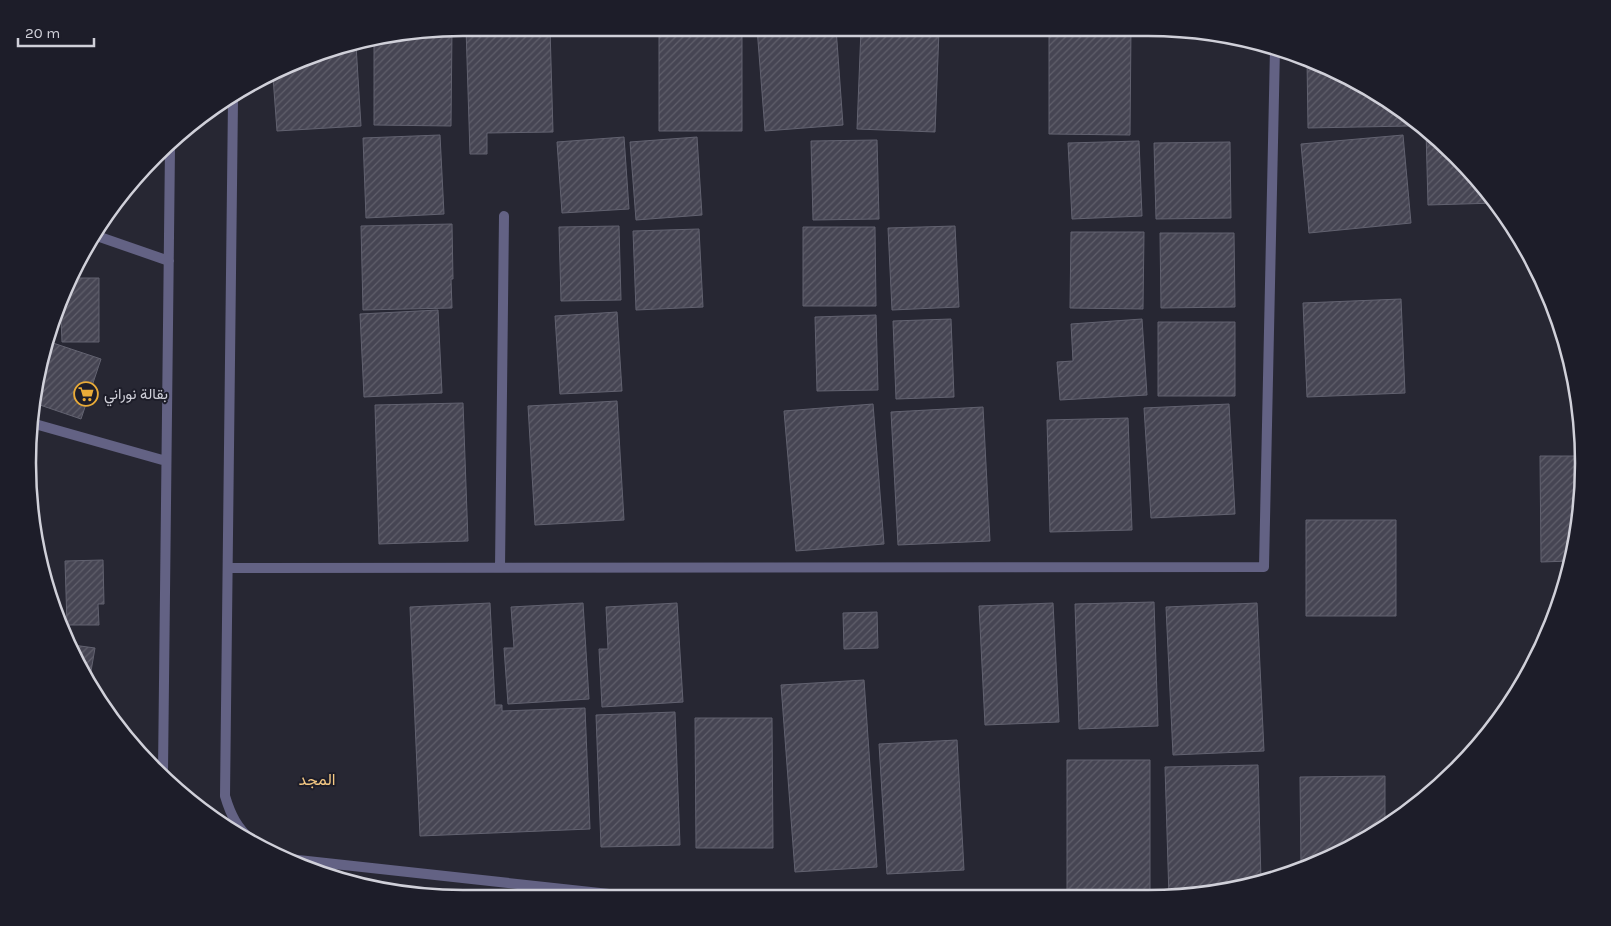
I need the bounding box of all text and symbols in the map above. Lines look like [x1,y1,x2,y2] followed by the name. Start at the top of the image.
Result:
[18,15,94,47] scale bar
[25,24,60,42] text: 20 m
[73,381,99,407] supermarket icon: بقالة نوراني
[104,385,168,407] place label: بقالة نوراني
[299,770,335,789] district label: المجد

